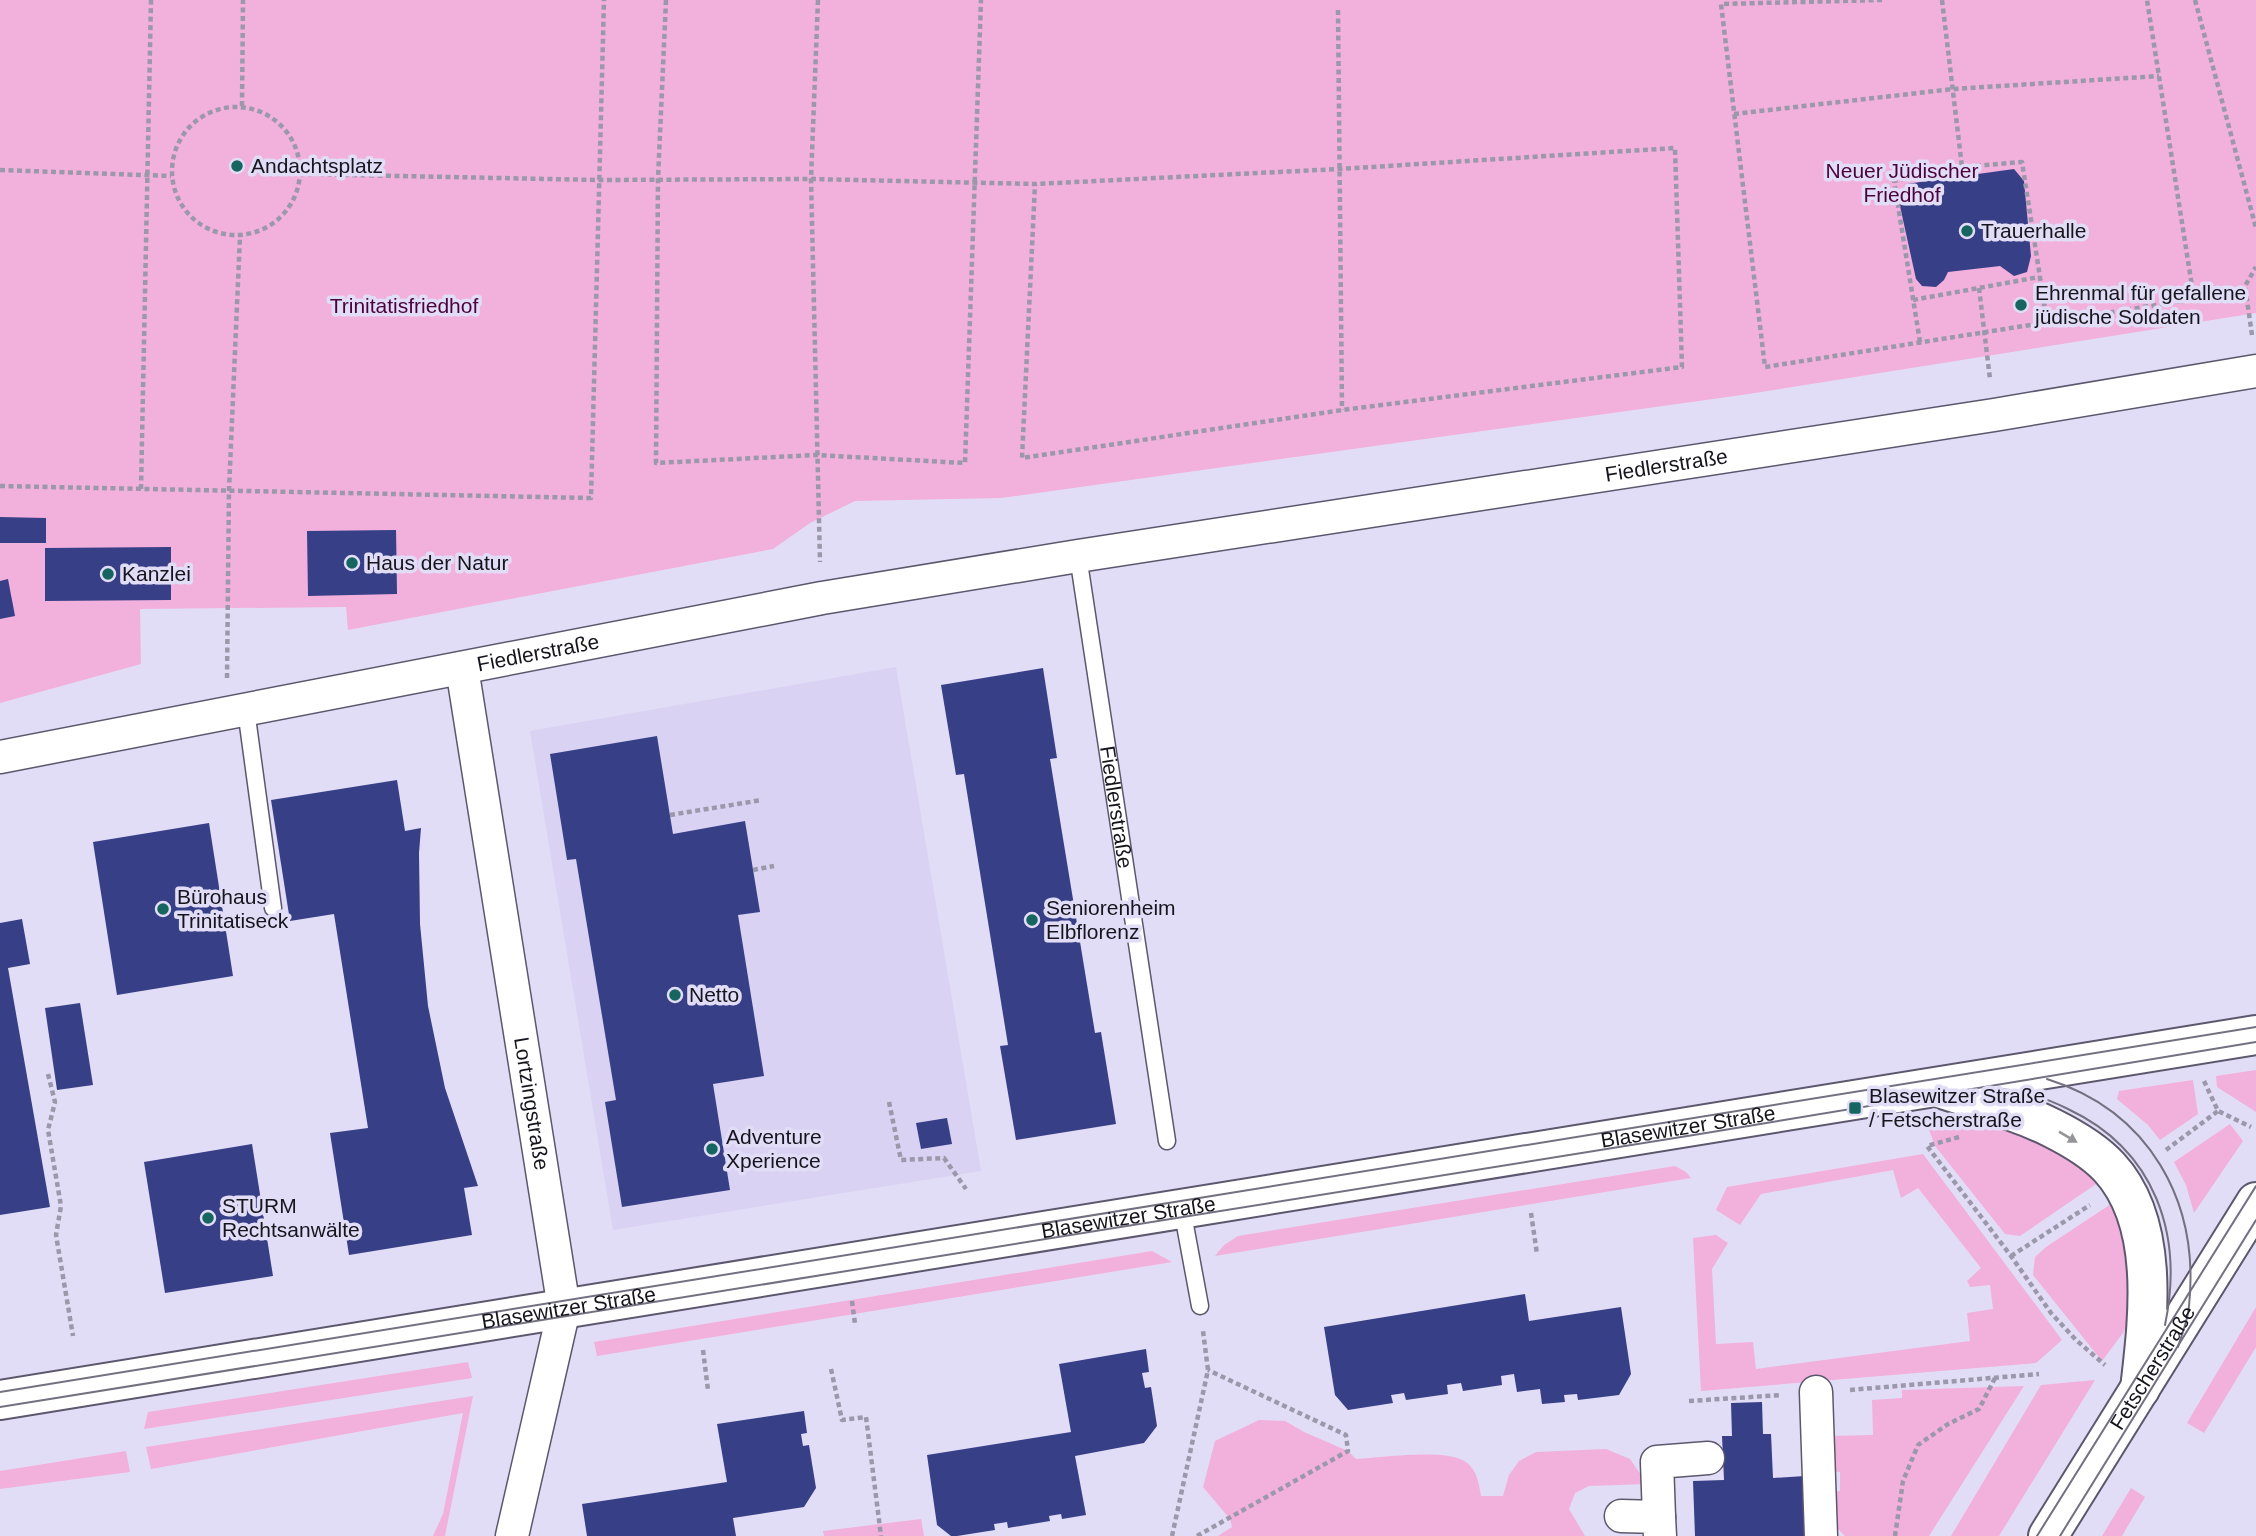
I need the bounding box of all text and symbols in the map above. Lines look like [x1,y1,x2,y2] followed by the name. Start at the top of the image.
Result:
[251,154,383,177] place label: Andachtsplatz
[229,158,245,174] marker: Andachtsplatz
[1826,159,1978,206] park label: Neuer Jüdischer Friedhof
[1981,219,2086,242] place label: Trauerhalle
[1959,223,1975,239] marker: Trauerhalle
[2034,281,2246,328] place label: Ehrenmal für gefallene jüdische Soldaten
[330,294,478,317] park label: Trinitatisfriedhof
[2013,297,2029,313] marker: Ehrenmal für gefallene jüdische Soldaten
[1603,444,1729,486] street label: Fiedlerstraße
[366,551,508,574] place label: Haus der Natur
[344,555,360,571] marker: Haus der Natur
[122,562,191,585] place label: Kanzlei
[100,566,116,582] marker: Kanzlei
[475,629,601,675] street label: Fiedlerstraße
[1096,744,1137,870] street label: Fiedlerstraße
[177,885,289,932] place label: Bürohaus Trinitatiseck
[1046,896,1176,943] place label: Seniorenheim Elbflorenz
[155,901,171,917] marker: Bürohaus Trinitatiseck
[1024,912,1040,928] marker: Seniorenheim Elbflorenz
[689,983,739,1006] place label: Netto
[667,987,683,1003] marker: Netto
[510,1035,554,1172] street label: Lortzingstraße
[1869,1084,2045,1131] place label: Blasewitzer Straße / Fetscherstraße
[1847,1100,1863,1116] marker: Blasewitzer Straße / Fetscherstraße
[1599,1101,1777,1152] street label: Blasewitzer Straße
[726,1125,822,1172] place label: Adventure Xperience
[2059,1131,2078,1143] one-way arrow
[704,1141,720,1157] marker: Adventure Xperience
[1039,1192,1217,1242] street label: Blasewitzer Straße
[222,1194,360,1241] place label: STURM Rechtsanwälte
[200,1210,216,1226] marker: STURM Rechtsanwälte
[480,1282,657,1333] street label: Blasewitzer Straße
[2105,1302,2199,1434] street label: Fetscherstraße

